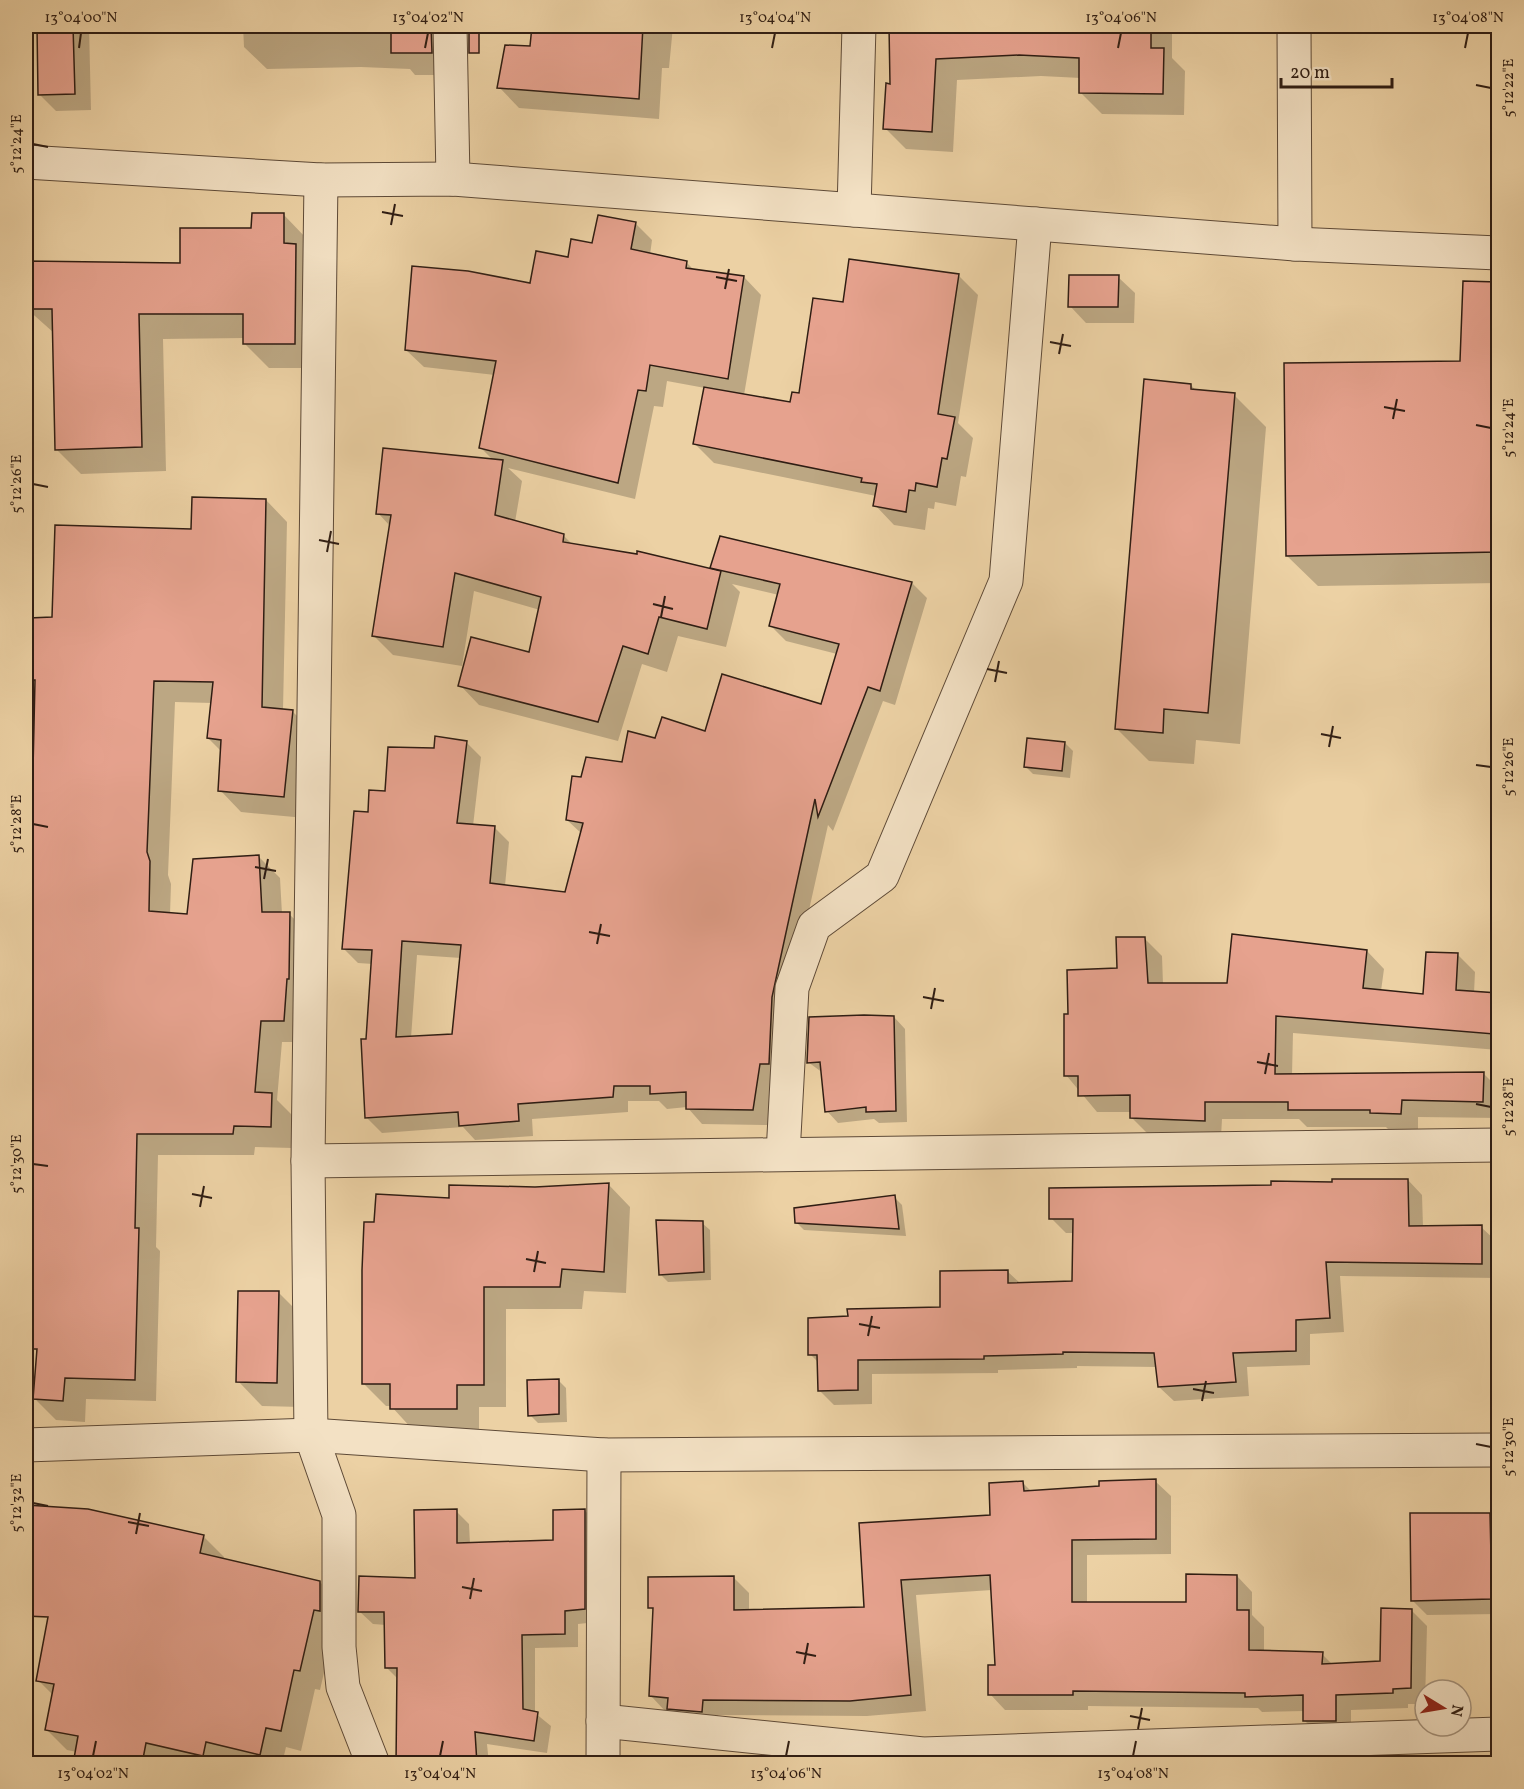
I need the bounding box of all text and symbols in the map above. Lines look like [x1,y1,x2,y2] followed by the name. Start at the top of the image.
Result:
[45,8,117,29] text: 13°04'00"N
[392,8,464,29] text: 13°04'02"N
[739,8,811,29] text: 13°04'04"N
[1085,8,1157,29] text: 13°04'06"N
[1432,8,1504,29] text: 13°04'08"N
[1281,51,1392,89] scale bar
[1499,58,1520,118] text: 5°12'22"E
[1290,61,1330,86] text: 20 m
[7,114,28,174] text: 5°12'24"E
[1499,398,1520,458] text: 5°12'24"E
[7,454,28,514] text: 5°12'26"E
[1499,737,1520,797] text: 5°12'26"E
[7,794,28,854] text: 5°12'28"E
[1499,1077,1520,1137] text: 5°12'28"E
[7,1134,28,1194] text: 5°12'30"E
[1499,1417,1520,1477] text: 5°12'30"E
[7,1474,28,1532] text: 5°12'32"E
[1413,1678,1473,1738] north arrow
[1444,1703,1468,1719] text: N
[57,1764,129,1785] text: 13°04'02"N
[404,1764,476,1785] text: 13°04'04"N
[750,1764,822,1785] text: 13°04'06"N
[1097,1764,1169,1785] text: 13°04'08"N

